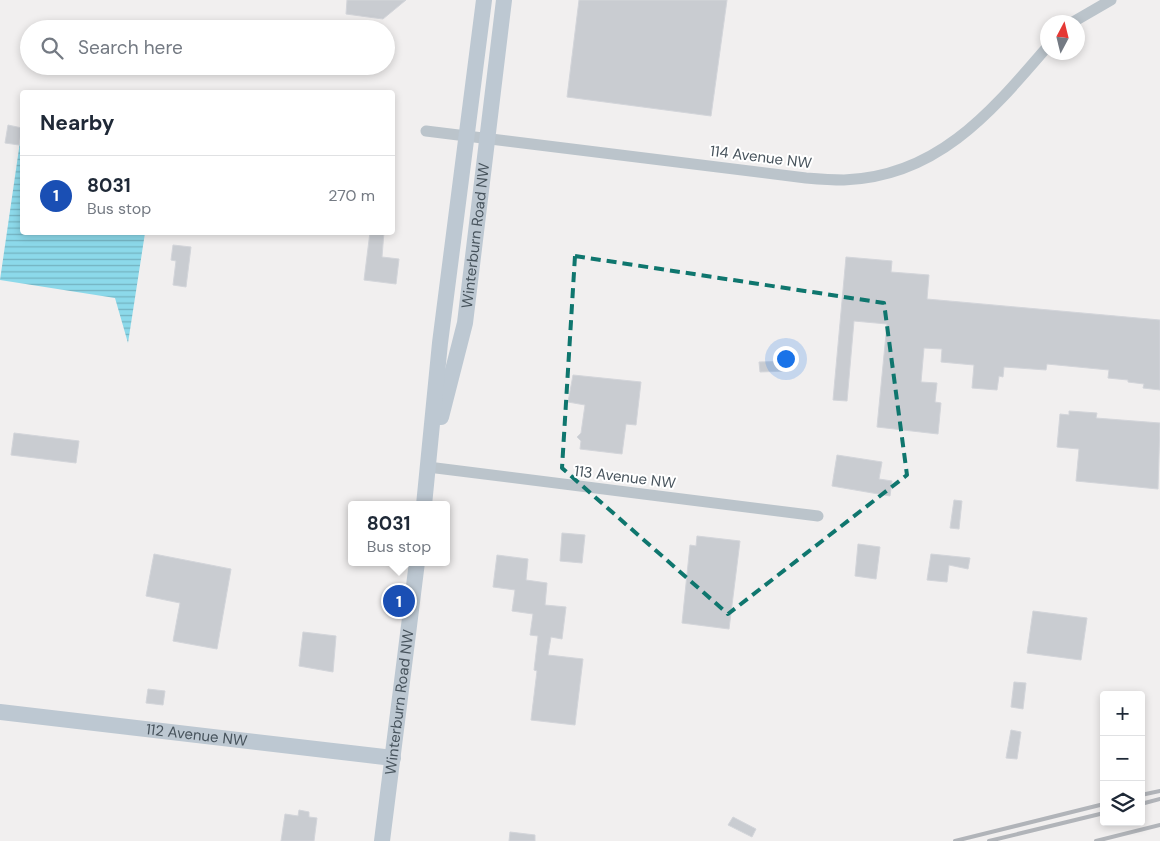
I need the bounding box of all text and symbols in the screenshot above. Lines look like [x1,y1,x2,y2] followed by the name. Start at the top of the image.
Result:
[1040,15,1085,60] north arrow
[20,20,395,75] search box
[38,34,66,62] icon: search
[78,35,183,60] text: Search here
[40,109,114,137] text: Nearby
[709,141,813,173] street label: 114 Avenue NW
[457,161,494,310] street label: Winterburn Road NW
[87,173,131,198] text: 8031
[53,185,59,206] text: 1
[328,185,375,206] text: 270 m
[87,198,151,219] text: Bus stop
[773,346,799,372] your location
[573,461,677,493] street label: 113 Avenue NW
[348,501,450,566] popup
[367,511,410,536] text: 8031
[367,536,431,557] text: Bus stop
[383,582,415,620] pin: 1
[380,628,419,776] street label: Winterburn Road NW
[1100,691,1145,826] map controls
[1100,691,1145,736] button: +
[145,719,249,751] street label: 112 Avenue NW
[1100,736,1145,781] button: −
[1100,781,1145,826] button: layers

